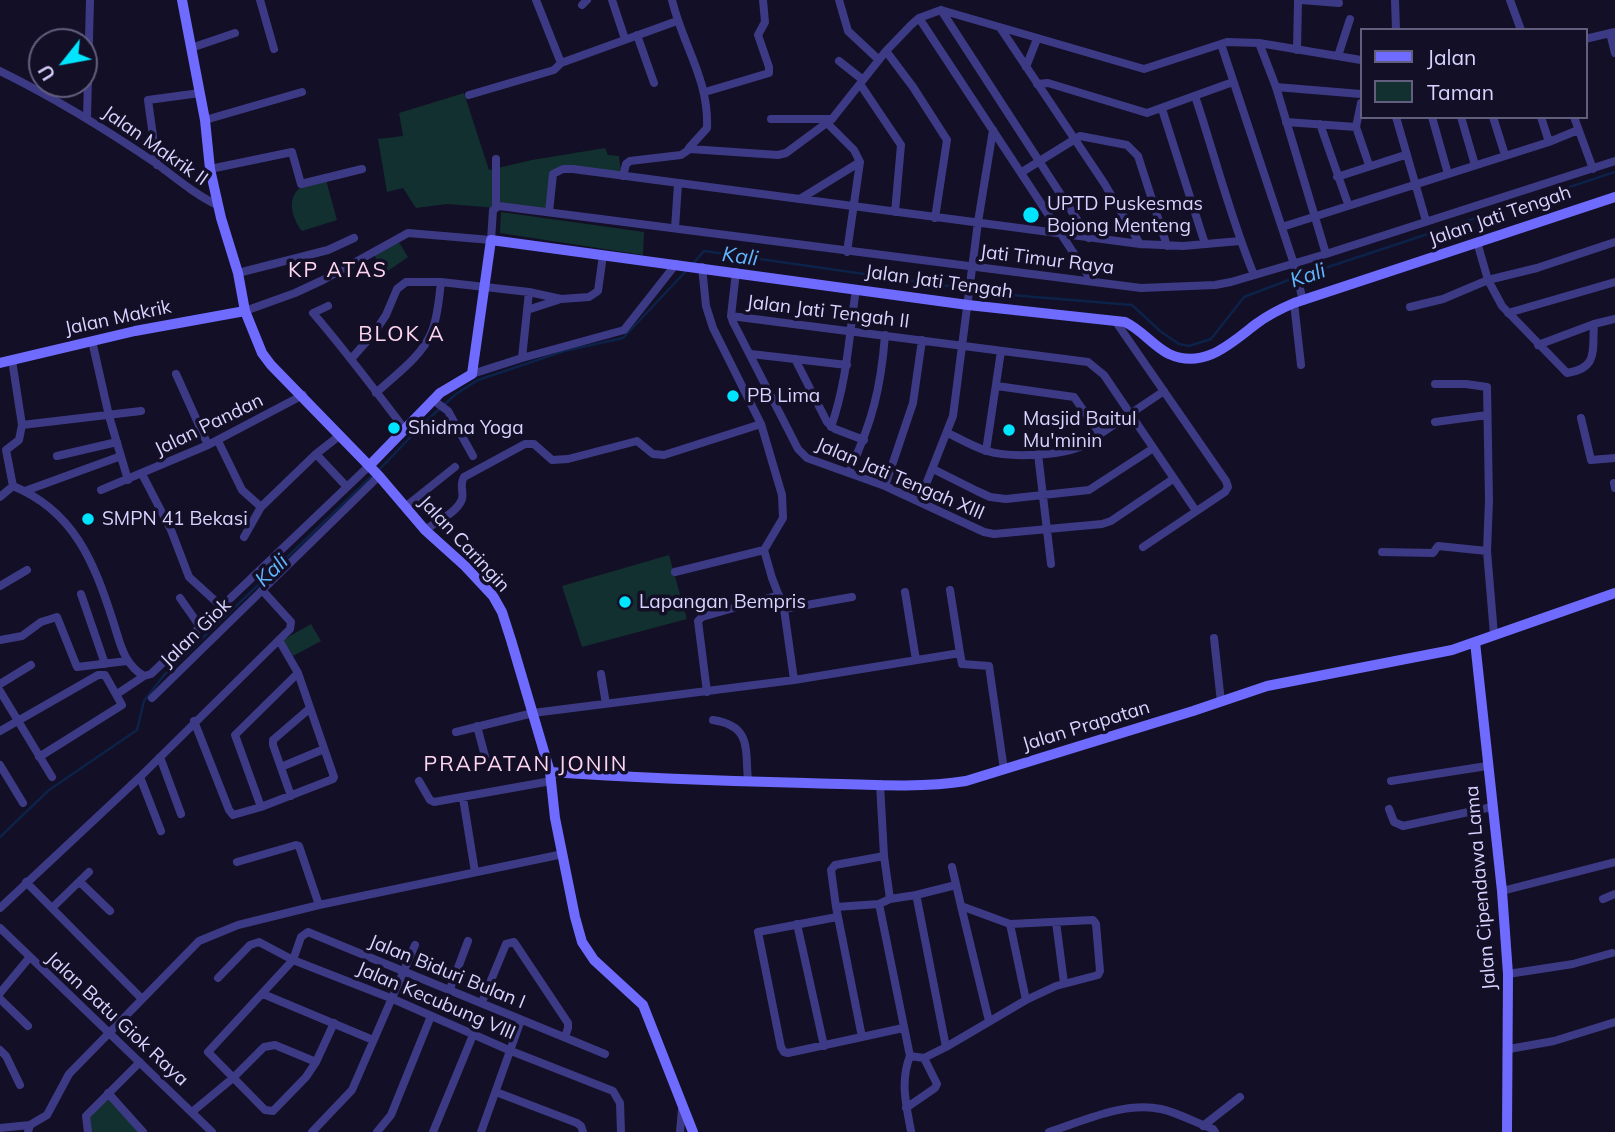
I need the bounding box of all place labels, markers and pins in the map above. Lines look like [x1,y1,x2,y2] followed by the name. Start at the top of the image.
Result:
[1047,193,1203,237] place label: UPTD Puskesmas Bojong Menteng
[1021,205,1041,225] marker: UPTD Puskesmas Bojong Menteng
[747,385,820,407] place label: PB Lima
[725,388,741,404] marker: PB Lima
[1023,408,1137,452] place label: Masjid Baitul Mu'minin
[408,417,524,439] place label: Shidma Yoga
[386,420,402,436] marker: Shidma Yoga
[1001,422,1017,438] marker: Masjid Baitul Mu'minin
[102,508,248,530] place label: SMPN 41 Bekasi
[80,511,96,527] marker: SMPN 41 Bekasi
[639,591,806,613] place label: Lapangan Bempris
[617,594,633,610] marker: Lapangan Bempris

